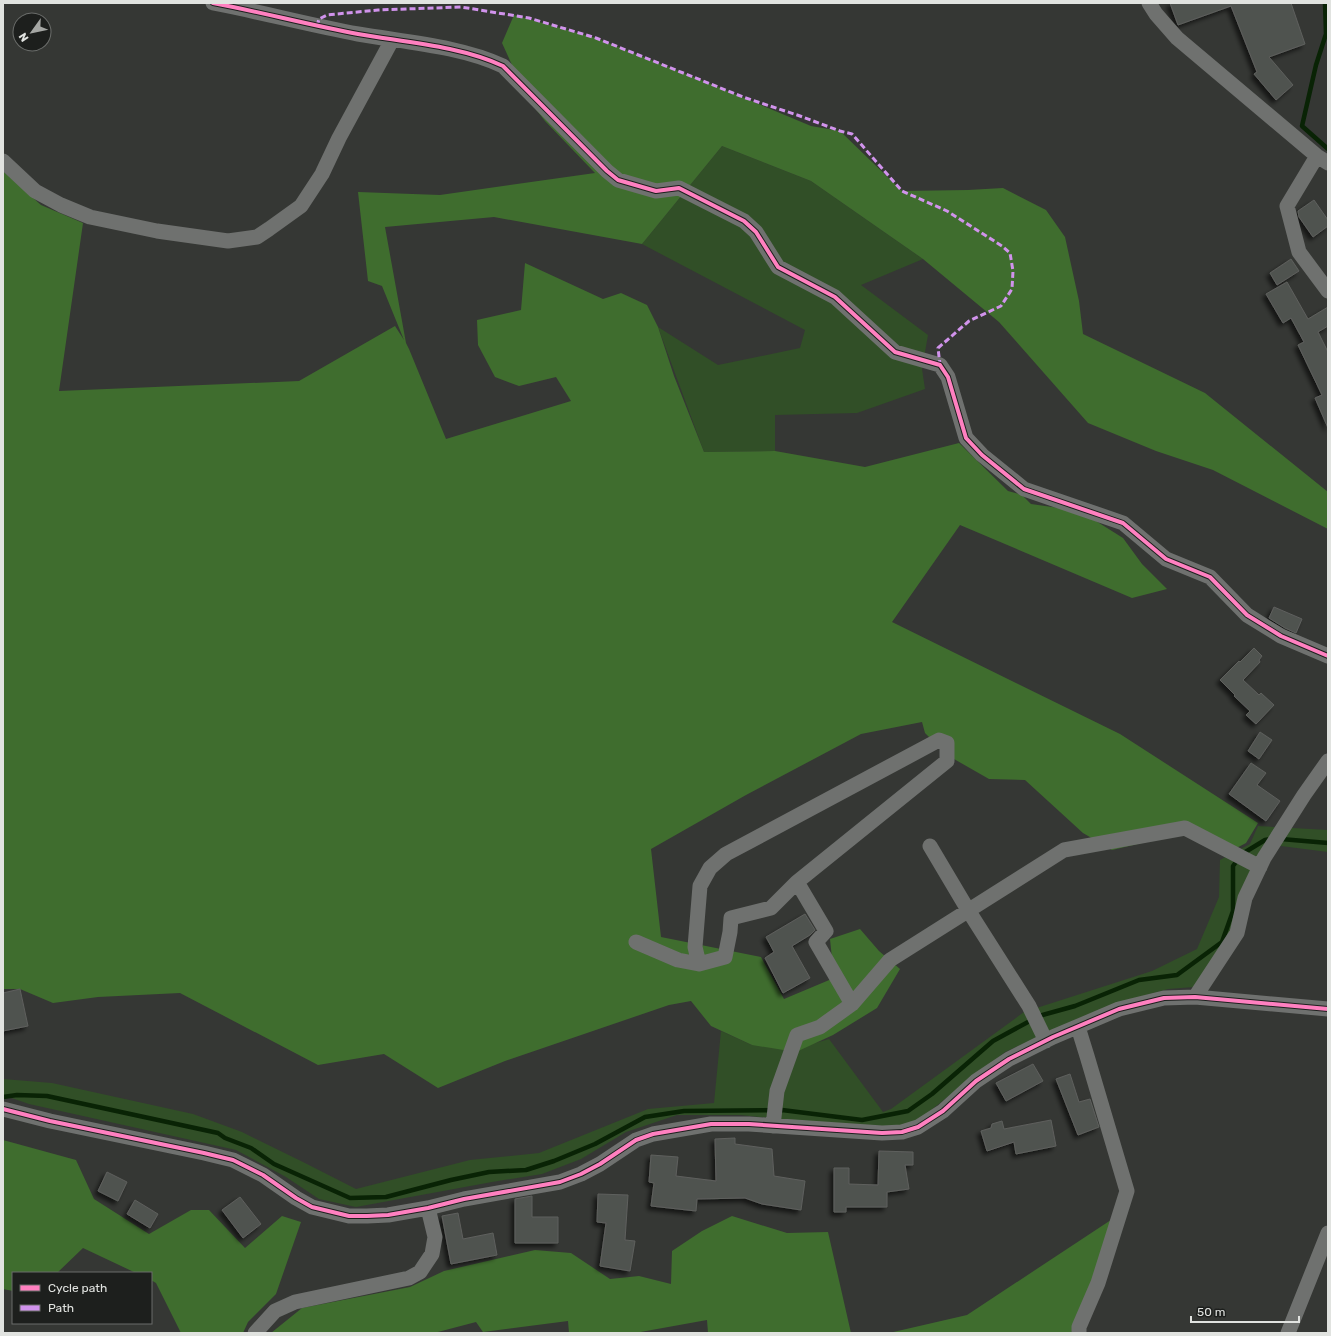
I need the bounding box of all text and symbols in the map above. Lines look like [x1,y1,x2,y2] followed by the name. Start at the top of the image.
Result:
[12,12,52,52] north arrow
[16,30,32,44] text: N
[12,1272,152,1324] legend
[48,1281,107,1295] text: Cycle path
[1191,1298,1299,1324] scale bar
[48,1301,74,1315] text: Path
[1197,1305,1225,1319] text: 50 m

